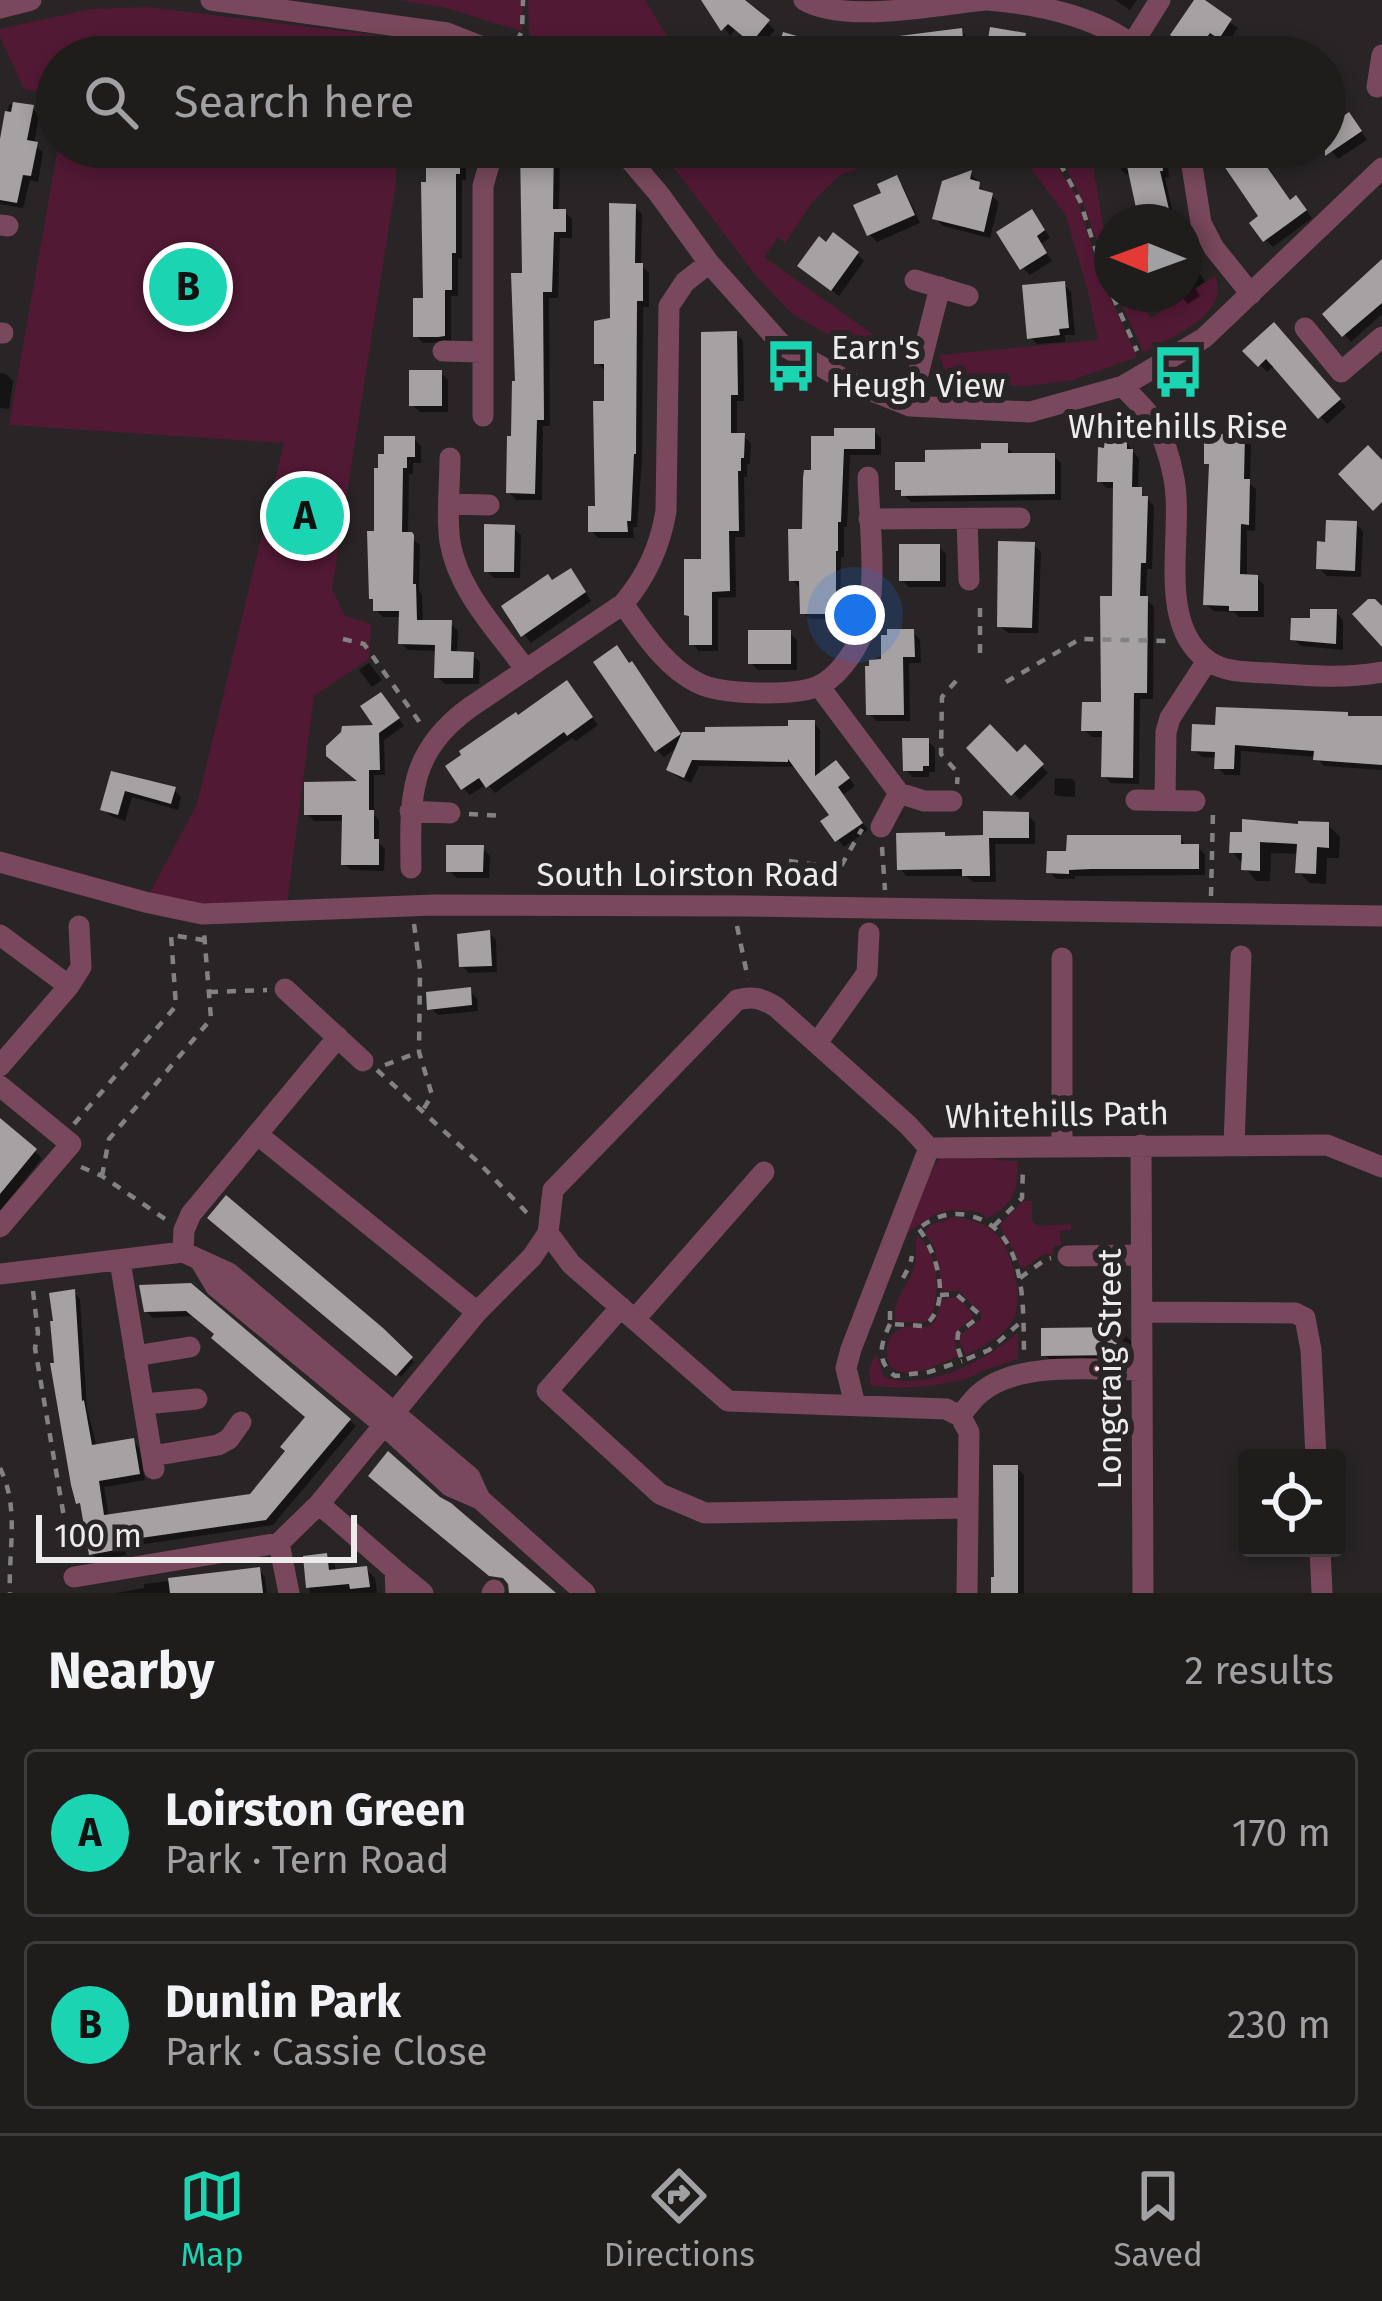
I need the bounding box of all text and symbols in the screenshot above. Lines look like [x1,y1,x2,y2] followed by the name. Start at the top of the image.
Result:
[36,36,1346,168] search box
[78,69,144,135] icon: search
[174,75,414,129] text: Search here
[1094,204,1202,312] north arrow
[149,242,227,332] pin: B
[831,328,1005,406] place label: Earn's Heugh View
[762,337,820,395] bus stop icon: Earn's Heugh View
[1149,343,1207,401] bus stop icon: Whitehills Rise
[1068,407,1288,447] place label: Whitehills Rise
[266,471,344,561] pin: A
[825,585,885,645] your location
[536,855,840,895] street label: South Loirston Road
[945,1093,1169,1137] street label: Whitehills Path
[1090,1248,1130,1489] street label: Longcraig Street
[1238,1449,1346,1557] map controls
[1238,1449,1346,1557] button: locate
[36,1509,357,1562] scale bar
[54,1516,142,1556] text: 100 m
[48,1640,214,1702] text: Nearby
[1185,1648,1334,1694] text: 2 results
[165,1783,466,1837] text: Loirston Green
[78,1810,102,1856] text: A
[1232,1810,1331,1856] text: 170 m
[165,1837,449,1883] text: Park · Tern Road
[165,1975,401,2029] text: Dunlin Park
[78,2002,102,2048] text: B
[1227,2002,1331,2048] text: 230 m
[165,2029,488,2075] text: Park · Cassie Close
[179,2163,245,2275] tab: Map
[604,2163,755,2275] tab: Directions
[1113,2163,1203,2275] tab: Saved

